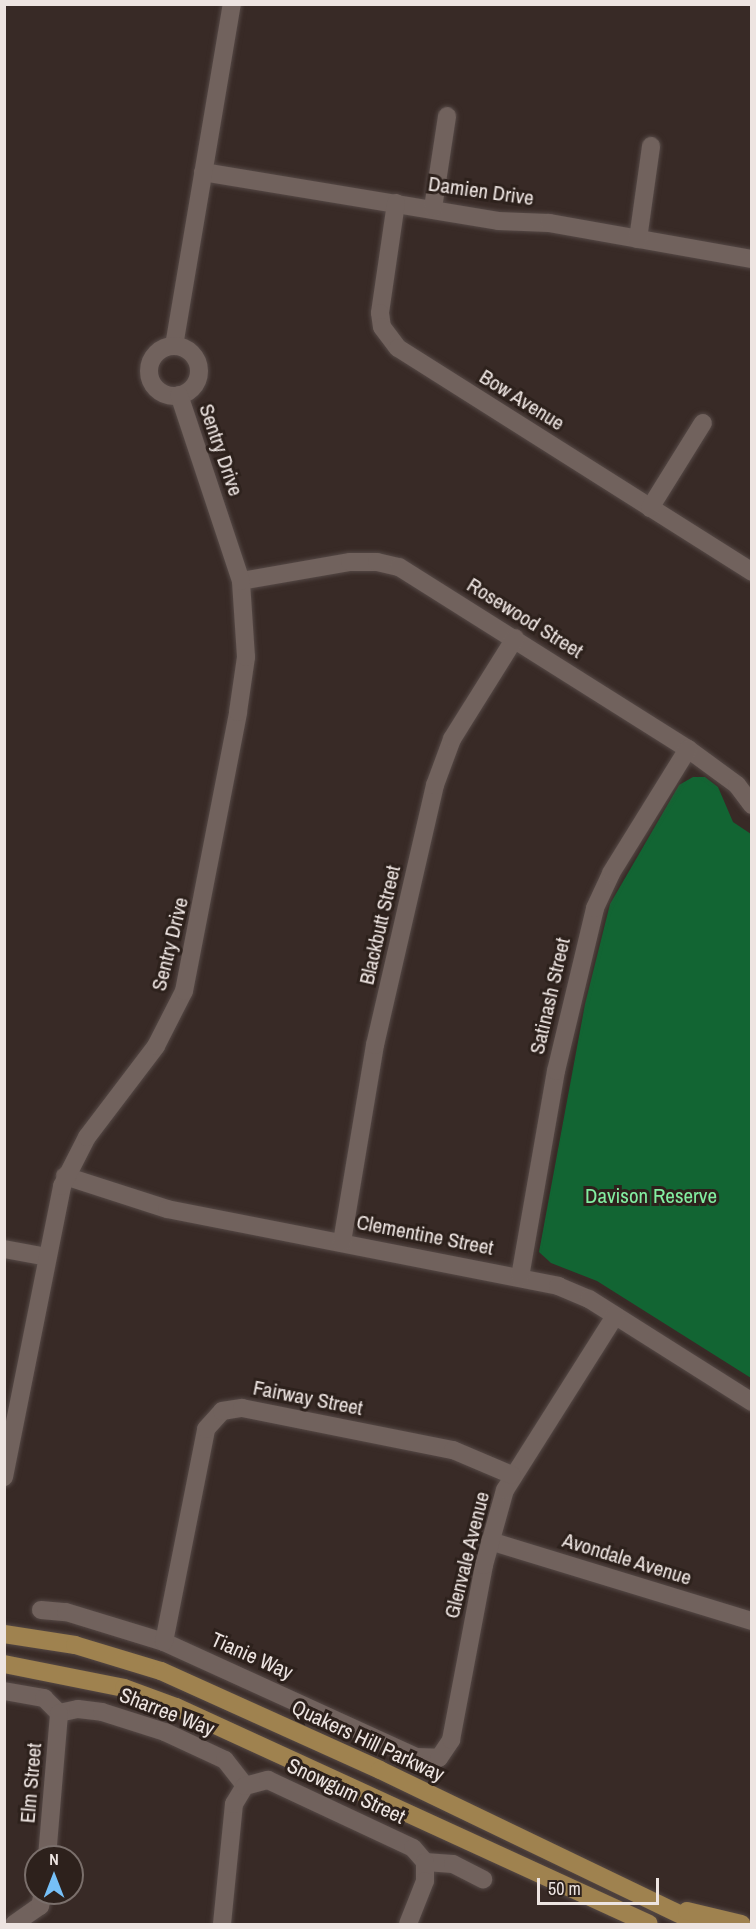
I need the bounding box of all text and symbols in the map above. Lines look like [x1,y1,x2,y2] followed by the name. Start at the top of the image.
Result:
[427,171,535,211] street label: Damien Drive
[474,364,570,436] street label: Bow Avenue
[194,401,248,499] street label: Sentry Drive
[462,572,588,664] street label: Rosewood Street
[354,863,406,987] street label: Blackbutt Street
[146,895,194,993] street label: Sentry Drive
[524,935,576,1057] street label: Satinash Street
[585,1183,717,1209] park label: Davison Reserve
[354,1209,496,1261] street label: Clementine Street
[251,1375,365,1421] street label: Fairway Street
[439,1488,495,1622] street label: Glenvale Avenue
[559,1527,695,1591] street label: Avondale Avenue
[207,1627,297,1685] street label: Tianie Way
[116,1682,218,1742] street label: Sharree Way
[288,1695,448,1787] street label: Quakers Hill Parkway
[15,1742,47,1824] street label: Elm Street
[283,1753,409,1829] street label: Snowgum Street
[24,1845,84,1905] north arrow
[49,1848,59,1870] text: N
[540,1866,662,1904] scale bar
[548,1876,581,1901] text: 50 m

